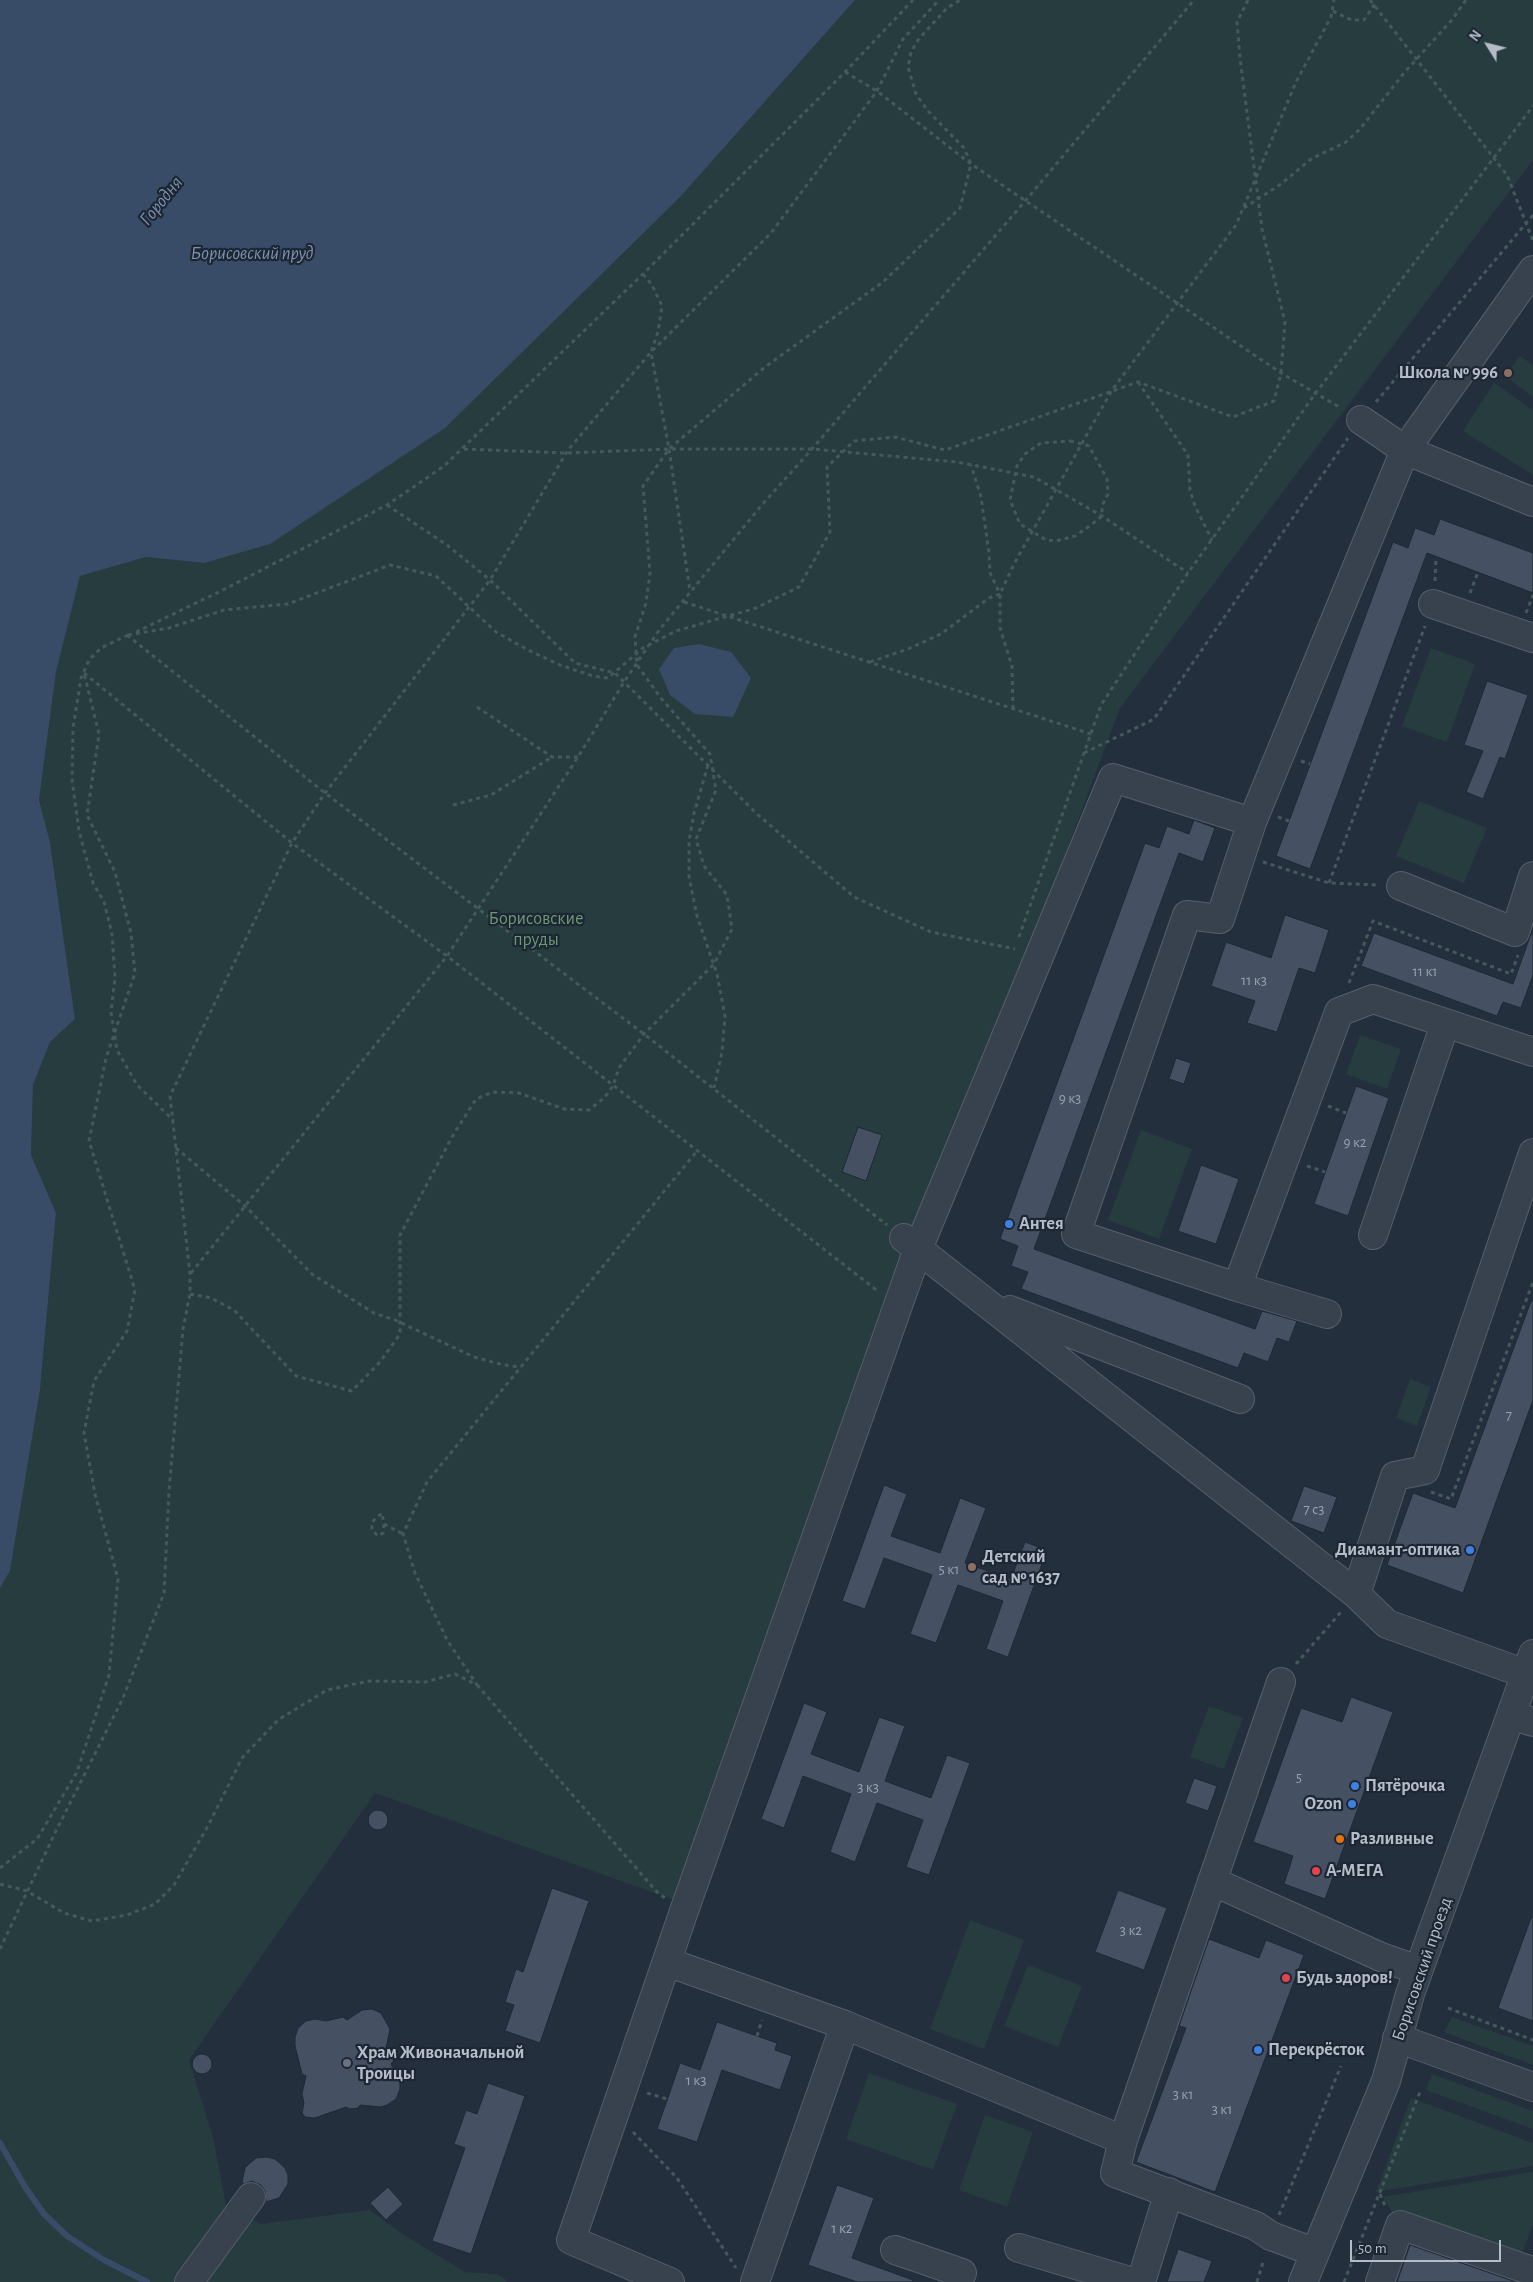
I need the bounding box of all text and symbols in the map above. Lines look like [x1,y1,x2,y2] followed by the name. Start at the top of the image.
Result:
[1463,20,1513,70] north arrow
[1467,28,1484,44] text: N
[134,172,188,230] water label: Городня
[190,242,314,264] water label: Борисовский пруд
[1398,362,1498,384] place label: Школа № 996
[1502,367,1514,379] marker: Школа № 996
[489,908,583,951] park label: Борисовские пруды
[1413,962,1437,980] house number: 11 к1
[1241,971,1267,989] house number: 11 к3
[1059,1089,1081,1107] house number: 9 к3
[1343,1133,1367,1151] house number: 9 к2
[1019,1213,1064,1235] place label: Антея
[1003,1218,1015,1230] marker: Антея
[1506,1406,1512,1424] house number: 7
[1304,1500,1324,1518] house number: 7 с3
[1335,1539,1460,1561] place label: Диамант-оптика
[1464,1544,1476,1556] marker: Диамант-оптика
[982,1546,1060,1588] place label: Детский сад № 1637
[939,1560,959,1578] house number: 5 к1
[966,1561,978,1573] marker: Детский сад № 1637
[1296,1768,1302,1786] house number: 5
[1365,1775,1445,1797] place label: Пятёрочка
[857,1778,879,1796] house number: 3 к3
[1349,1780,1361,1792] marker: Пятёрочка
[1305,1793,1342,1815] place label: Ozon
[1346,1798,1358,1810] marker: Ozon
[1350,1828,1434,1850] place label: Разливные
[1334,1833,1346,1845] marker: Разливные
[1326,1860,1383,1882] place label: А-МЕГА
[1310,1865,1322,1877] marker: А-МЕГА
[1387,1894,1457,2044] street label: Борисовский проезд
[1120,1921,1142,1939] house number: 3 к2
[1296,1967,1393,1989] place label: Будь здоров!
[1280,1972,1292,1984] marker: Будь здоров!
[1268,2039,1365,2061] place label: Перекрёсток
[357,2042,524,2084] place label: Храм Живоначальной Троицы
[1252,2044,1264,2056] marker: Перекрёсток
[341,2057,353,2069] marker: Храм Живоначальной Троицы
[686,2071,706,2089] house number: 1 к3
[1173,2085,1193,2103] house number: 3 к1
[1212,2100,1232,2118] house number: 3 к1
[831,2219,853,2237] house number: 1 к2
[1353,2230,1504,2262] scale bar
[1358,2241,1387,2256] text: 50 m

